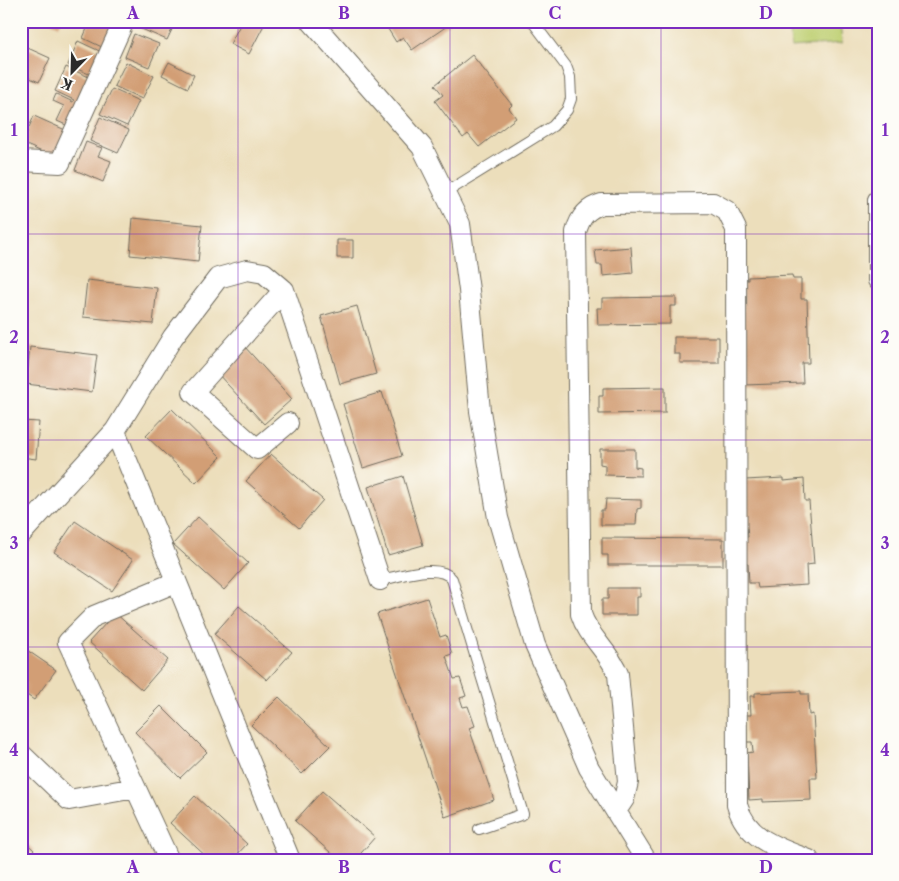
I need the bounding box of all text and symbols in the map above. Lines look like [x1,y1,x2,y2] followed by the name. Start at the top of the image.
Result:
[126,3,140,23] text: A
[338,3,350,23] text: B
[549,3,561,23] text: C
[759,3,773,23] text: D
[48,48,98,98] north arrow
[58,73,76,94] text: K
[10,120,18,140] text: 1
[881,120,889,140] text: 1
[9,327,19,347] text: 2
[880,327,890,347] text: 2
[9,533,19,553] text: 3
[880,533,890,553] text: 3
[9,740,19,760] text: 4
[880,740,890,760] text: 4
[126,857,140,877] text: A
[338,857,350,877] text: B
[549,857,561,877] text: C
[759,857,773,877] text: D

